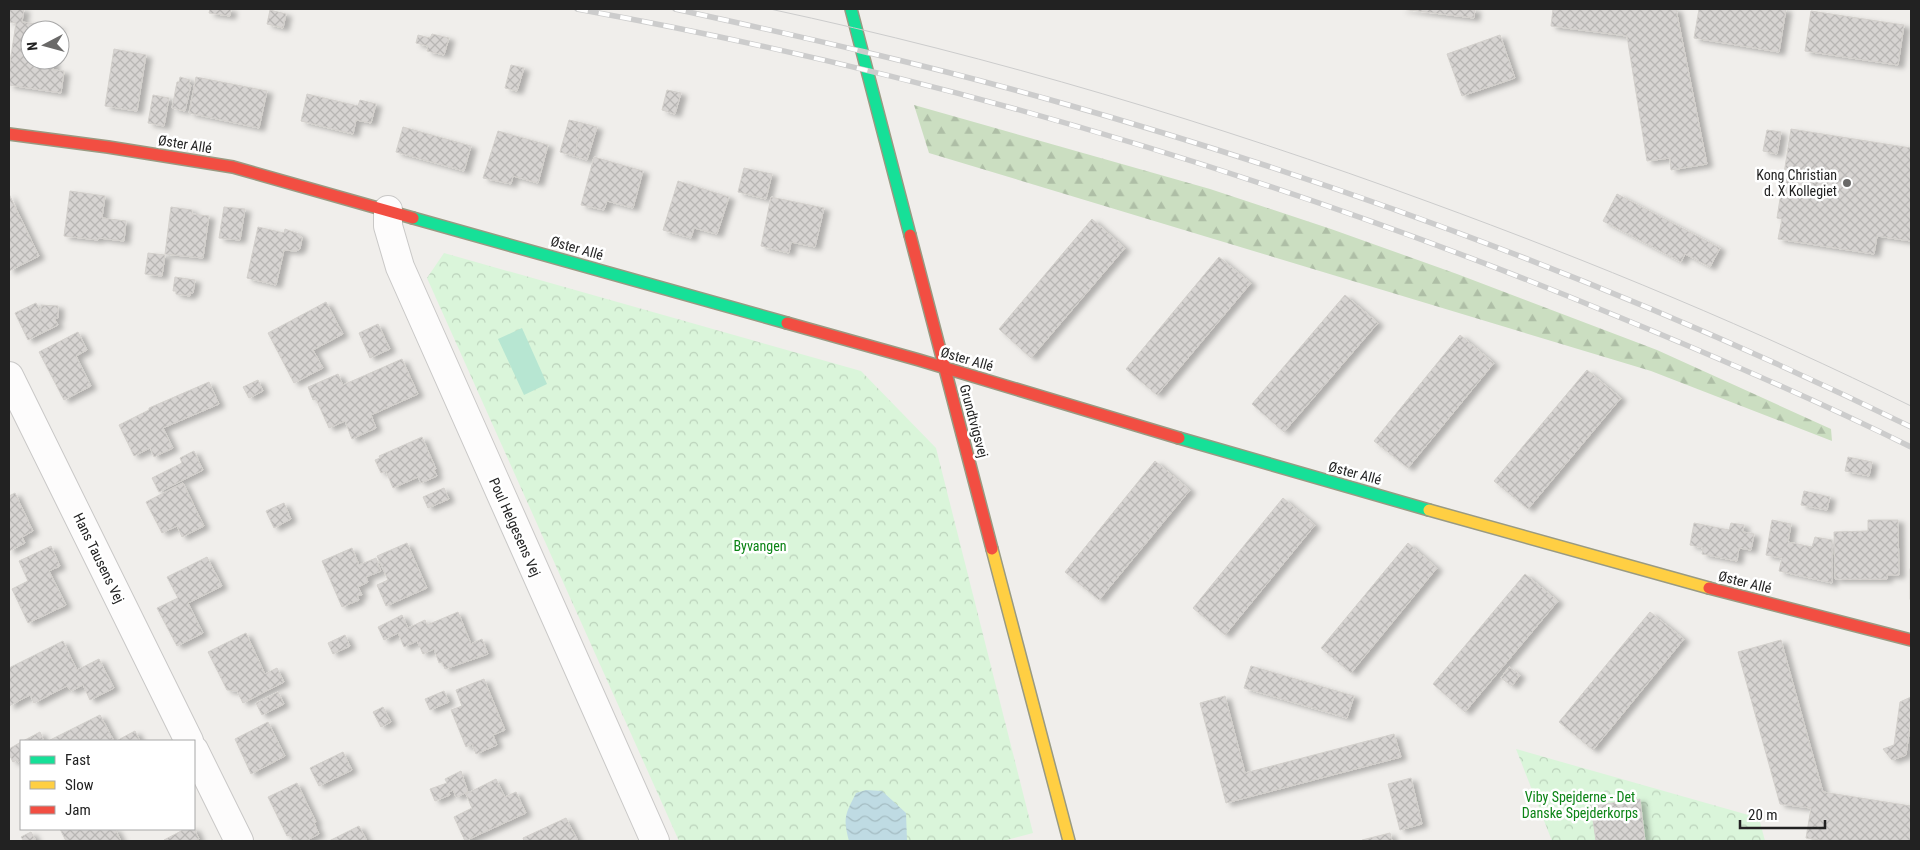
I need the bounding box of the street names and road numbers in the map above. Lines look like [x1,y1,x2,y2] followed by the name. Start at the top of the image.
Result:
[157,132,213,156] street label: Øster Allé
[549,233,606,263] street label: Øster Allé
[939,344,996,374] street label: Øster Allé
[957,383,991,459] street label: Grundtvigsvej
[1327,458,1384,488] street label: Øster Allé
[486,475,544,579] street label: Poul Helgesens Vej
[70,510,128,606] street label: Hans Tausens Vej
[1717,568,1774,596] street label: Øster Allé

